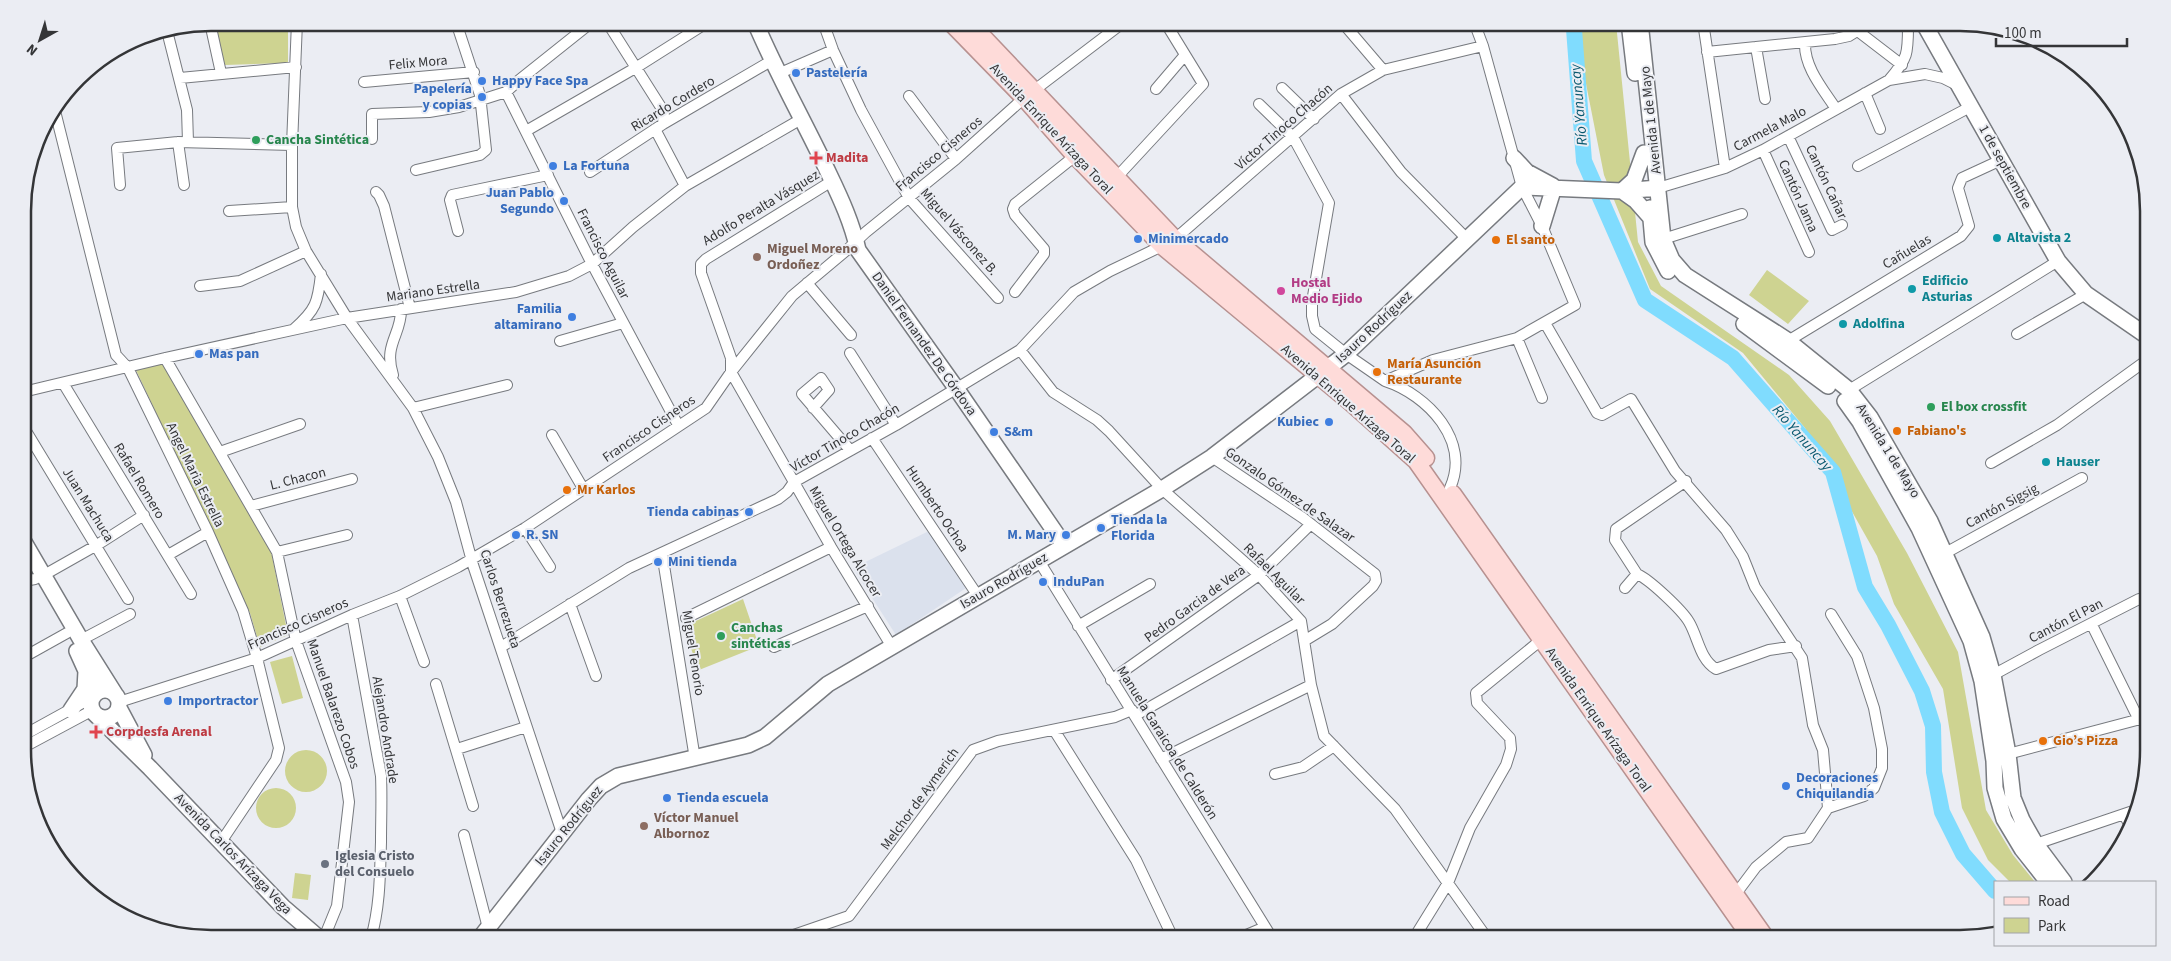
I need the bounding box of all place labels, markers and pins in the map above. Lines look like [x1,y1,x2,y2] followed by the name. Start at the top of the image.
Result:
[806,63,868,83] place label: Pastelería
[790,67,802,79] marker: Pastelería
[492,71,588,91] place label: Happy Face Spa
[476,75,488,87] marker: Happy Face Spa
[413,79,472,115] place label: Papelería y copias
[476,91,488,103] marker: Papelería y copias
[266,130,369,150] place label: Cancha Sintética
[250,134,262,146] marker: Cancha Sintética
[826,148,868,168] place label: Madita
[810,152,822,164] marker: Madita
[563,156,630,176] place label: La Fortuna
[547,160,559,172] marker: La Fortuna
[486,183,554,219] place label: Juan Pablo Segundo
[558,195,570,207] marker: Juan Pablo Segundo
[2006,228,2071,248] place label: Altavista 2
[1148,229,1229,249] place label: Minimercado
[1506,230,1555,250] place label: El santo
[1991,232,2003,244] marker: Altavista 2
[1132,233,1144,245] marker: Minimercado
[1490,234,1502,246] marker: El santo
[767,239,858,275] place label: Miguel Moreno Ordoñez
[751,251,763,263] marker: Miguel Moreno Ordoñez
[1921,271,1972,307] place label: Edificio Asturias
[1291,273,1363,309] place label: Hostal Medio Ejido
[1906,283,1918,295] marker: Edificio Asturias
[1275,285,1287,297] marker: Hostal Medio Ejido
[494,299,562,335] place label: Familia altamirano
[566,311,578,323] marker: Familia altamirano
[1852,314,1905,334] place label: Adolfina
[1837,318,1849,330] marker: Adolfina
[209,344,259,364] place label: Mas pan
[193,348,205,360] marker: Mas pan
[1387,354,1481,390] place label: María Asunción Restaurante
[1371,366,1383,378] marker: María Asunción Restaurante
[1941,397,2028,417] place label: El box crossfit
[1925,401,1937,413] marker: El box crossfit
[1277,412,1319,432] place label: Kubiec
[1323,416,1335,428] marker: Kubiec
[1907,421,1966,441] place label: Fabiano's
[1004,422,1033,442] place label: S&m
[1891,425,1903,437] marker: Fabiano's
[988,426,1000,438] marker: S&m
[2056,452,2100,472] place label: Hauser
[2040,456,2052,468] marker: Hauser
[577,480,636,500] place label: Mr Karlos
[561,484,573,496] marker: Mr Karlos
[647,502,739,522] place label: Tienda cabinas
[743,506,755,518] marker: Tienda cabinas
[1111,510,1168,546] place label: Tienda la Florida
[1095,522,1107,534] marker: Tienda la Florida
[526,525,559,545] place label: R. SN
[1007,525,1057,545] place label: M. Mary
[510,529,522,541] marker: R. SN
[1060,529,1072,541] marker: M. Mary
[668,552,737,572] place label: Mini tienda
[652,556,664,568] marker: Mini tienda
[1053,572,1104,592] place label: InduPan
[1037,576,1049,588] marker: InduPan
[731,618,791,654] place label: Canchas sintéticas
[715,630,727,642] marker: Canchas sintéticas
[178,691,259,711] place label: Importractor
[162,695,174,707] marker: Importractor
[106,722,212,742] place label: Corpdesfa Arenal
[90,726,102,738] marker: Corpdesfa Arenal
[2053,731,2118,751] place label: Gio’s Pizza
[2037,735,2049,747] marker: Gio’s Pizza
[1796,768,1878,804] place label: Decoraciones Chiquilandia
[1780,780,1792,792] marker: Decoraciones Chiquilandia
[677,788,769,808] place label: Tienda escuela
[661,792,673,804] marker: Tienda escuela
[653,808,739,844] place label: Víctor Manuel Albornoz
[638,820,650,832] marker: Víctor Manuel Albornoz
[335,846,415,882] place label: Iglesia Cristo del Consuelo
[319,858,331,870] marker: Iglesia Cristo del Consuelo

